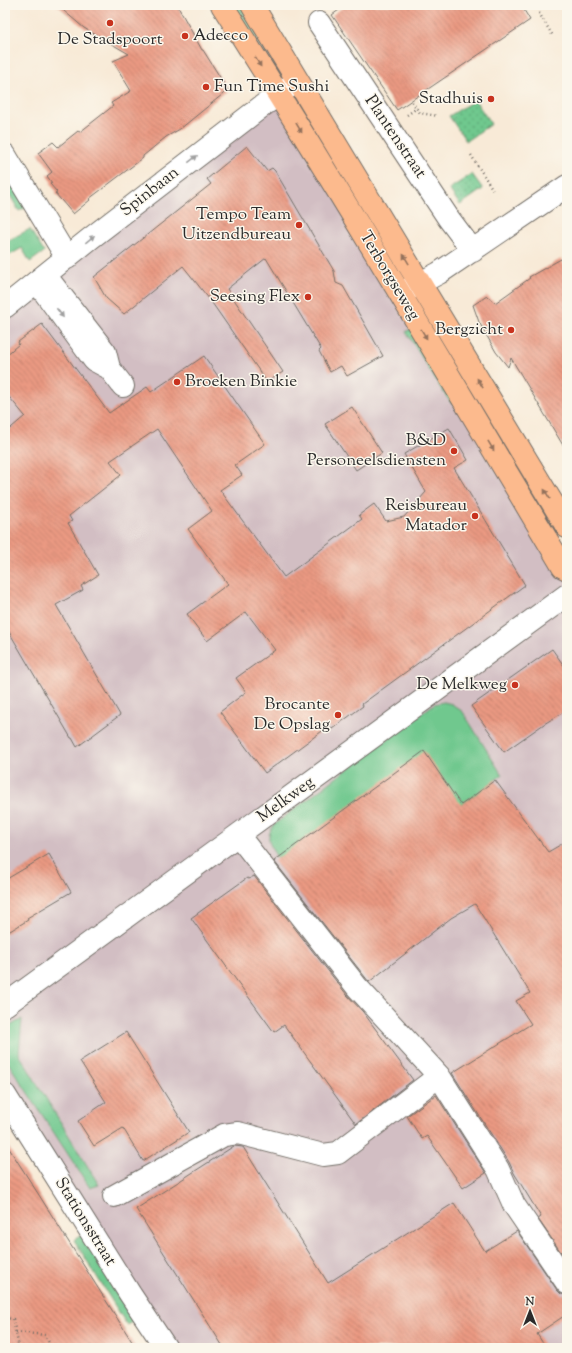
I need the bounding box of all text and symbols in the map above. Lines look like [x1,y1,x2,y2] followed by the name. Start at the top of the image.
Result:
[105,18,115,28] marker: De Stadspoort
[193,24,248,48] place label: Adecco
[57,28,163,52] place label: De Stadspoort
[180,31,190,41] marker: Adecco
[254,57,262,67] one-way arrow
[214,75,330,99] place label: Fun Time Sushi
[201,82,211,92] marker: Fun Time Sushi
[419,87,483,111] place label: Stadhuis
[358,90,432,184] street label: Plantenstraat
[486,94,496,104] marker: Stadhuis
[295,122,302,134] one-way arrow
[187,155,198,163] one-way arrow
[115,161,185,223] street label: Spinbaan
[182,203,291,247] place label: Tempo Team Uitzendbureau
[294,220,304,230] marker: Tempo Team Uitzendbureau
[353,227,425,325] street label: Terborgseweg
[85,234,96,243] one-way arrow
[402,253,409,265] one-way arrow
[210,285,300,309] place label: Seesing Flex
[303,292,313,302] marker: Seesing Flex
[56,308,64,319] one-way arrow
[435,318,503,342] place label: Bergzicht
[506,325,516,335] marker: Bergzicht
[421,328,428,340] one-way arrow
[185,370,297,394] place label: Broeken Binkie
[172,377,182,387] marker: Broeken Binkie
[476,378,484,388] one-way arrow
[307,429,446,473] place label: B&D Personeelsdiensten
[488,440,495,452] one-way arrow
[449,446,459,456] marker: B&D Personeelsdiensten
[543,489,551,499] one-way arrow
[385,494,468,538] place label: Reisbureau Matador
[470,511,480,521] marker: Reisbureau Matador
[416,673,507,697] place label: De Melkweg
[510,680,520,690] marker: De Melkweg
[254,693,330,737] place label: Brocante De Opslag
[333,710,343,720] marker: Brocante De Opslag
[252,771,320,829] street label: Melkweg
[48,1173,122,1271] street label: Stationsstraat
[510,1291,550,1331] north arrow
[525,1294,535,1310] text: N

